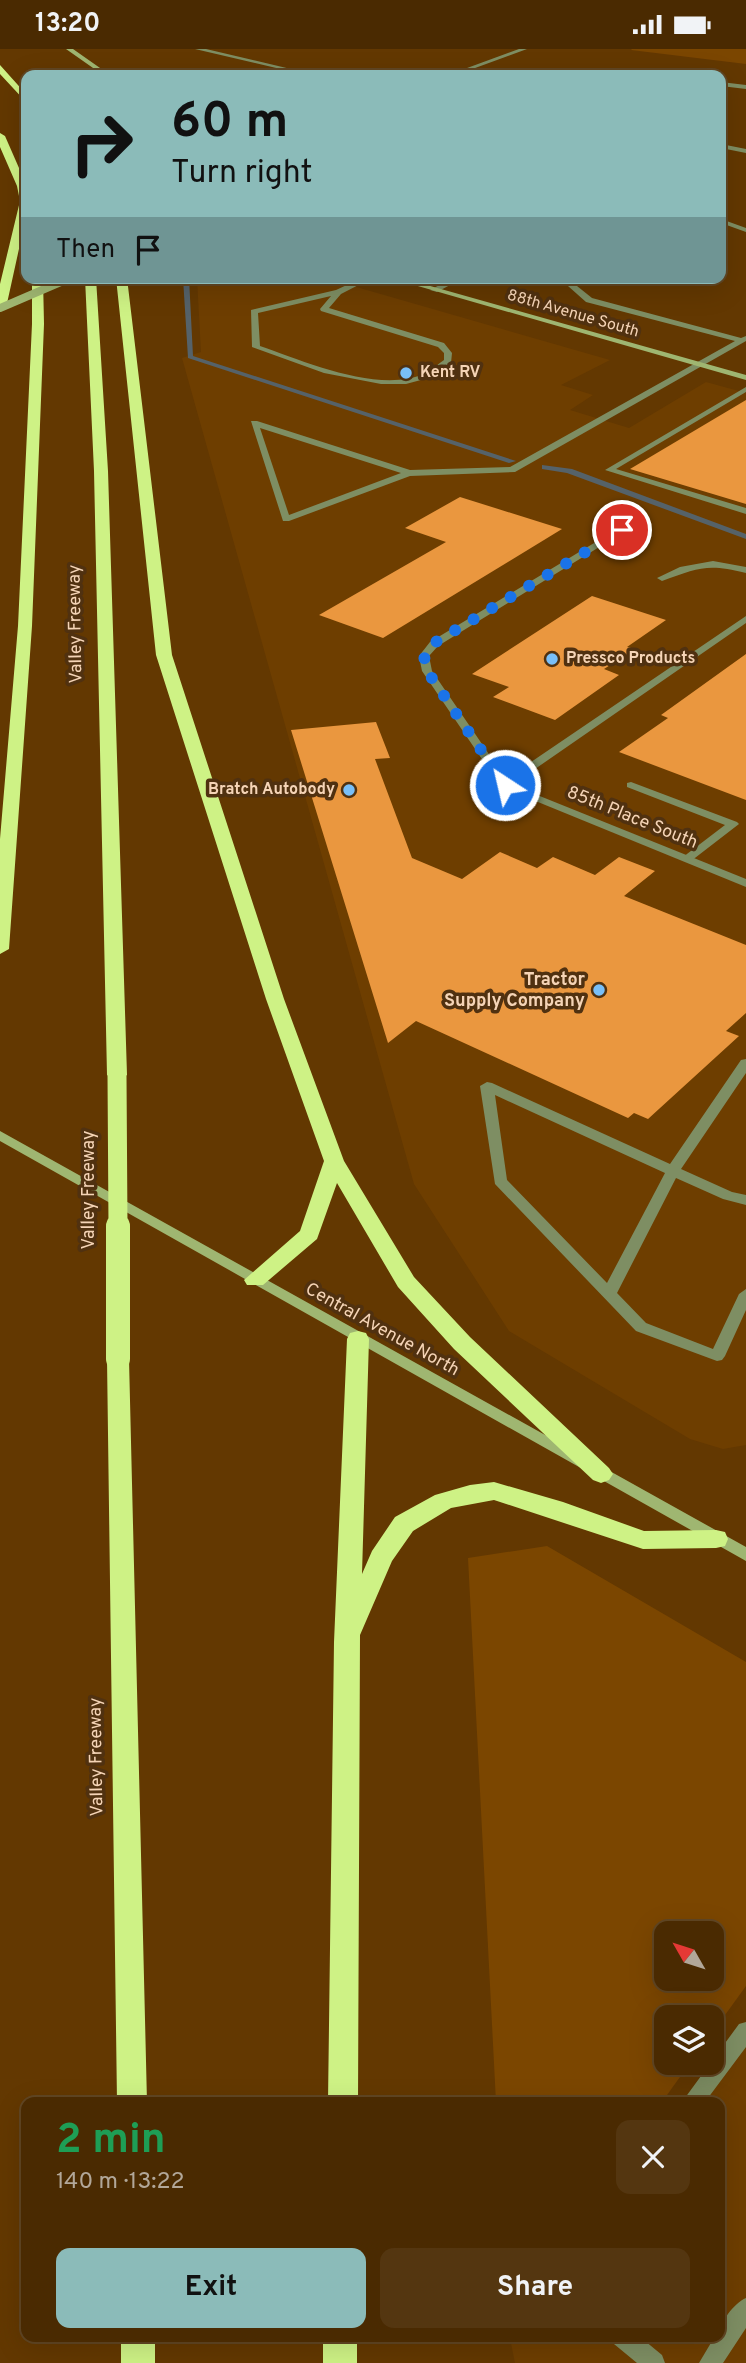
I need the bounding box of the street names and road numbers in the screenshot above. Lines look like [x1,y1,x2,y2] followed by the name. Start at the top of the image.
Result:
[505,286,641,342] street label: 88th Avenue South
[63,564,89,684] street label: Valley Freeway
[563,781,701,855] street label: 85th Place South
[78,1131,101,1249] street label: Valley Freeway
[301,1278,463,1382] street label: Central Avenue North
[84,1697,110,1817] street label: Valley Freeway

